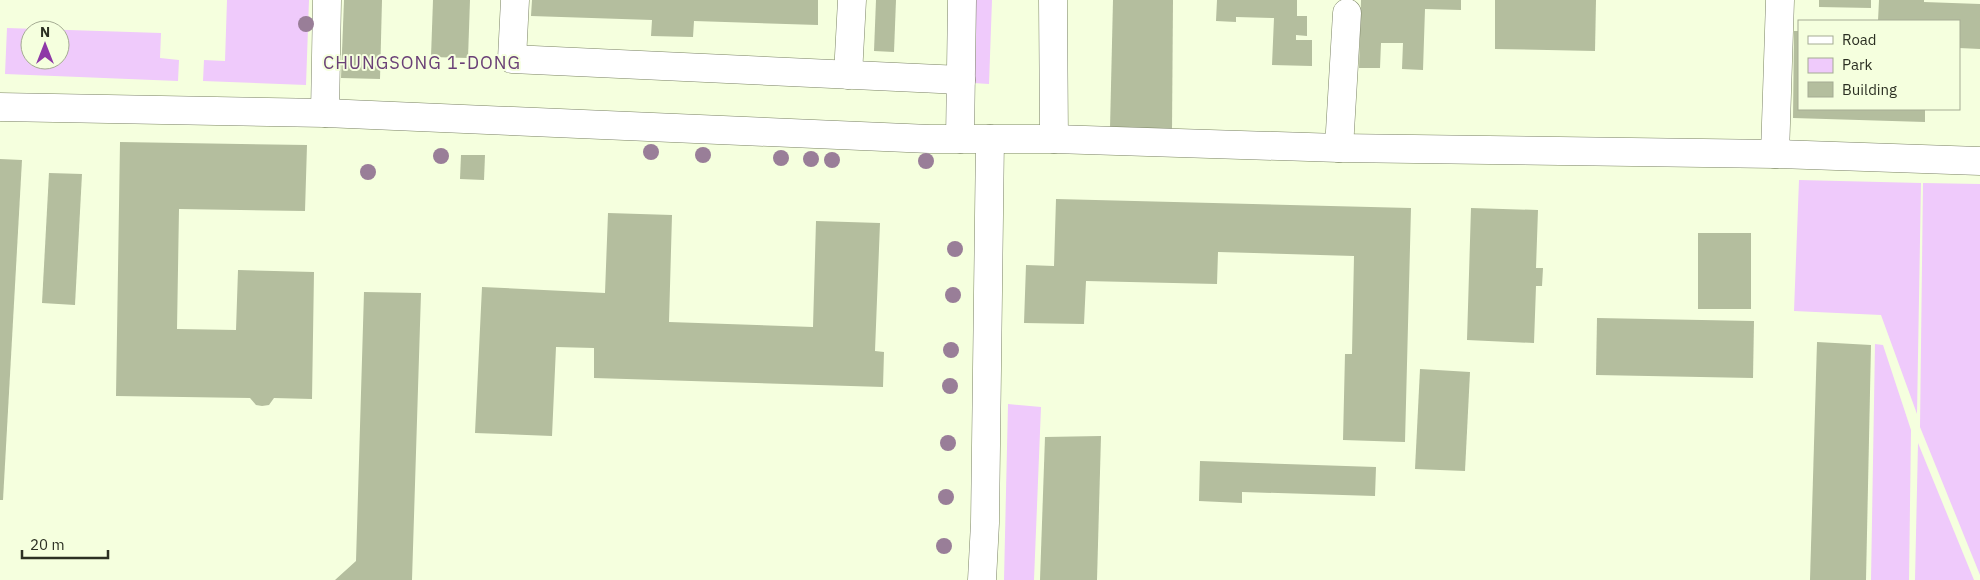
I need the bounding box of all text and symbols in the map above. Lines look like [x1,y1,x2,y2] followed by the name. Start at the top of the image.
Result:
[20,20,70,70] north arrow
[1798,20,1960,110] legend
[40,23,50,41] text: N
[1842,30,1877,49] text: Road
[323,51,521,74] district label: CHUNGSONG 1-DONG
[1842,55,1872,74] text: Park
[1842,80,1897,99] text: Building
[22,528,109,560] scale bar
[30,535,65,554] text: 20 m

